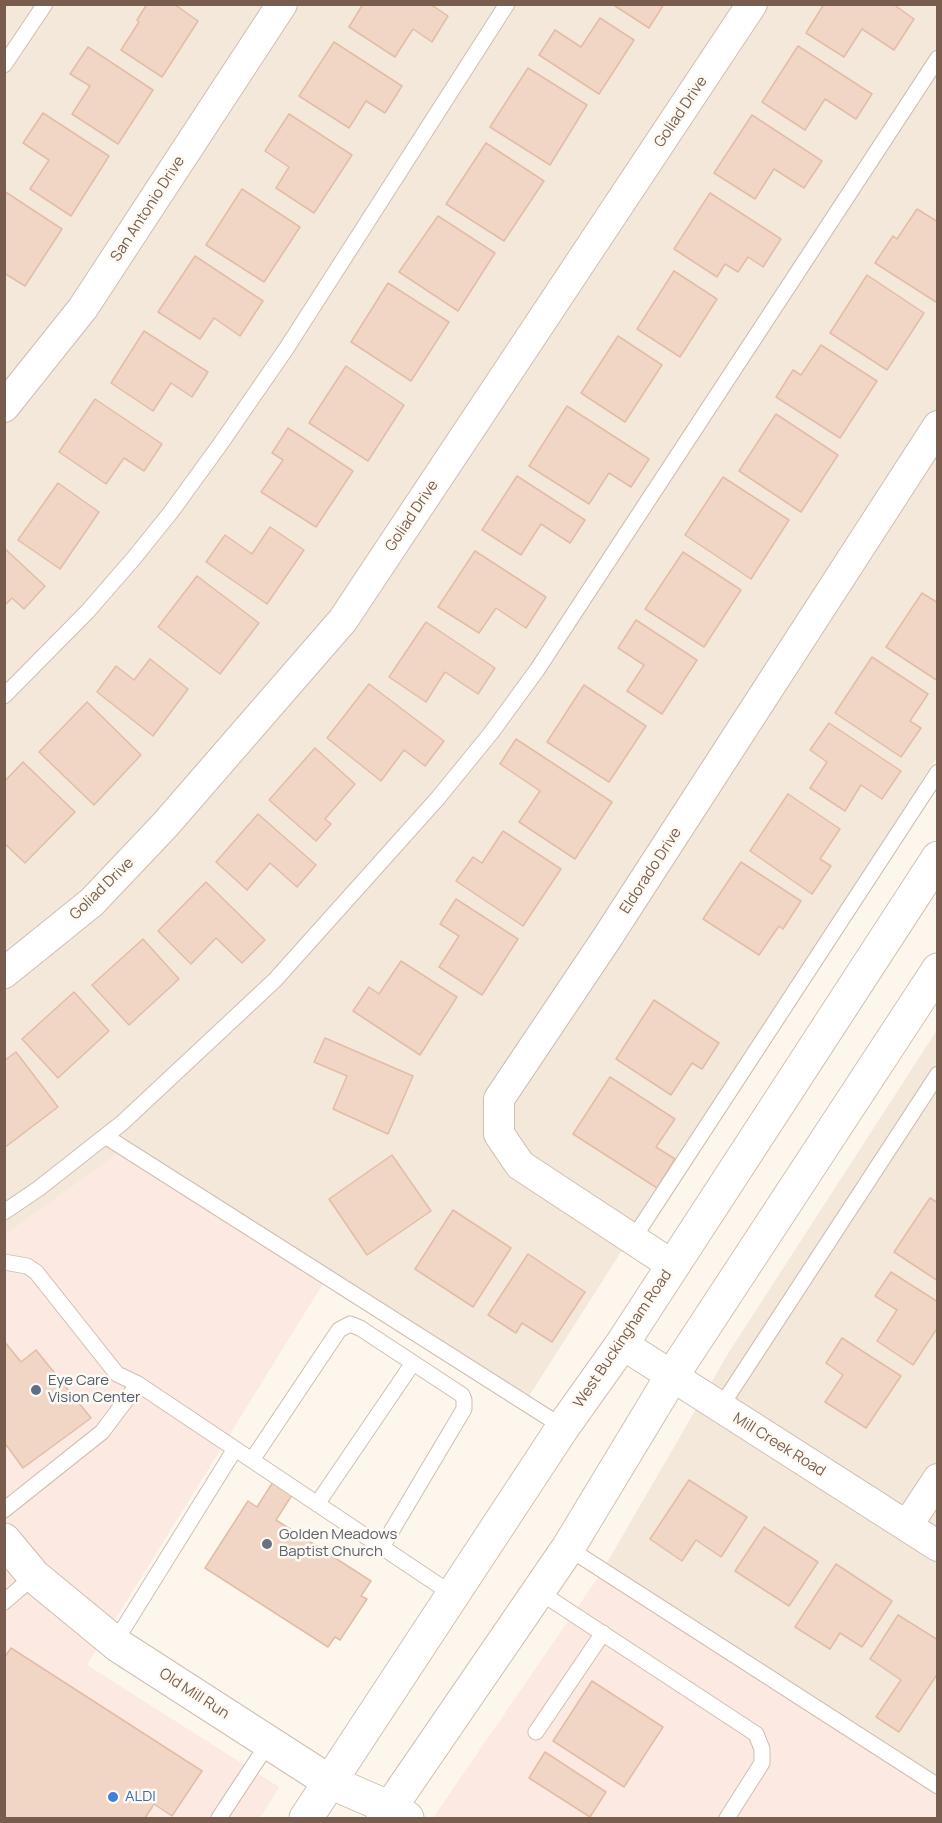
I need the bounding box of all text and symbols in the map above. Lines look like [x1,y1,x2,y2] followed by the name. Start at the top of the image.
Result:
[651,73,711,151] street label: Goliad Drive
[107,153,189,265] street label: San Antonio Drive
[382,477,442,555] street label: Goliad Drive
[616,825,686,917] street label: Eldorado Drive
[66,854,138,924] street label: Goliad Drive
[570,1267,676,1411] street label: West Buckingham Road
[48,1372,140,1407] place label: Eye Care Vision Center
[29,1383,43,1397] marker: Eye Care Vision Center
[729,1409,829,1481] street label: Mill Creek Road
[279,1526,397,1561] place label: Golden Meadows Baptist Church
[260,1537,274,1551] marker: Golden Meadows Baptist Church
[156,1665,232,1723] street label: Old Mill Run
[125,1788,156,1806] place label: ALDI
[106,1790,120,1804] marker: ALDI

